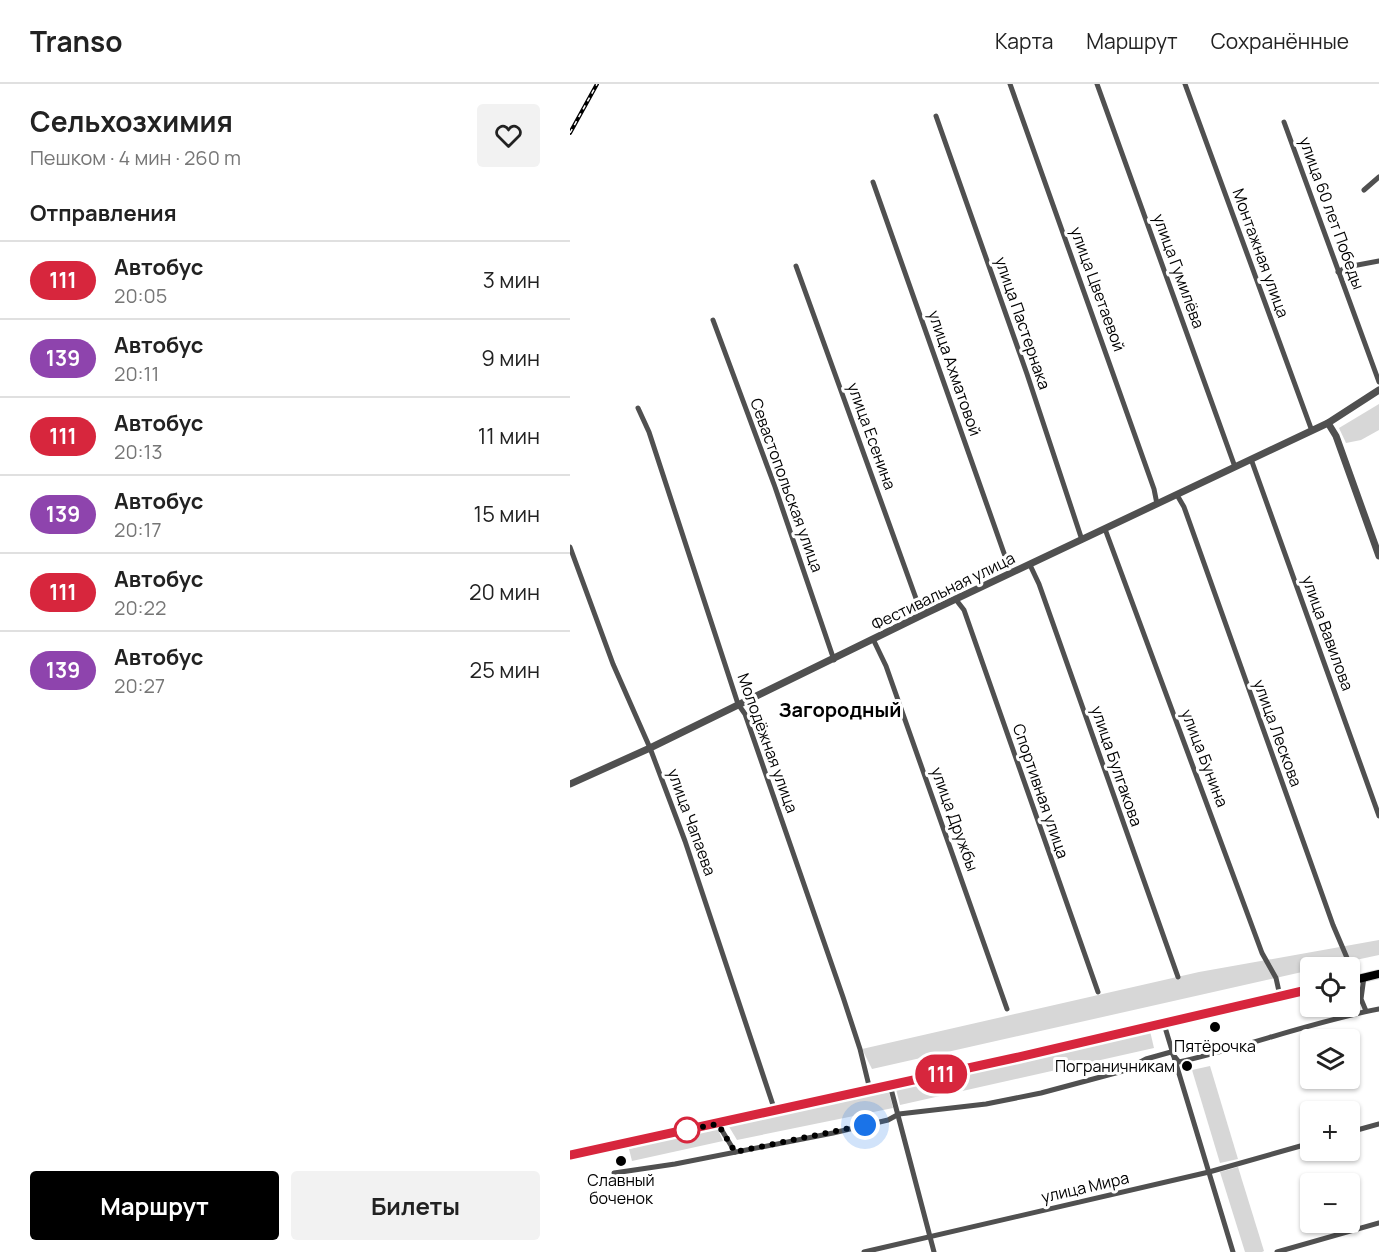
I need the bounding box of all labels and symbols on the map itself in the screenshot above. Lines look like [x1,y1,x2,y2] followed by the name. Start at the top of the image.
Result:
[1294,134,1370,292] street label: улица 60 лет Победы
[1227,185,1295,321] street label: Монтажная улица
[1148,211,1210,331] street label: улица Гумилёва
[1065,224,1131,354] street label: улица Цветаевой
[990,254,1056,392] street label: улица Пастернака
[923,307,987,439] street label: улица Ахматовой
[842,379,902,493] street label: улица Есенина
[745,395,829,575] street label: Севастопольская улица
[868,547,1018,635] street label: Фестивальная улица
[1297,572,1359,694] street label: улица Вавилова
[733,670,803,816] street label: Молодёжная улица
[1248,676,1308,790] street label: улица Лескова
[778,696,902,723] district label: Загородный
[1086,703,1148,829] street label: улица Булгакова
[1176,706,1234,810] street label: улица Бунина
[1008,721,1074,861] street label: Спортивная улица
[926,764,984,874] street label: улица Дружбы
[662,765,722,879] street label: улица Чапаева
[1208,1020,1222,1034] marker: Пятёрочка
[1174,1035,1256,1057] place label: Пятёрочка
[906,1054,976,1094] line badge: 111
[1055,1055,1175,1077] place label: Пограничникам
[1180,1059,1194,1073] marker: Пограничникам
[850,1110,880,1140] your location
[674,1117,700,1143] unlabelled marker
[614,1154,628,1168] marker: Славный боченок
[1039,1166,1131,1208] street label: улица Мира
[587,1169,655,1209] place label: Славный боченок

